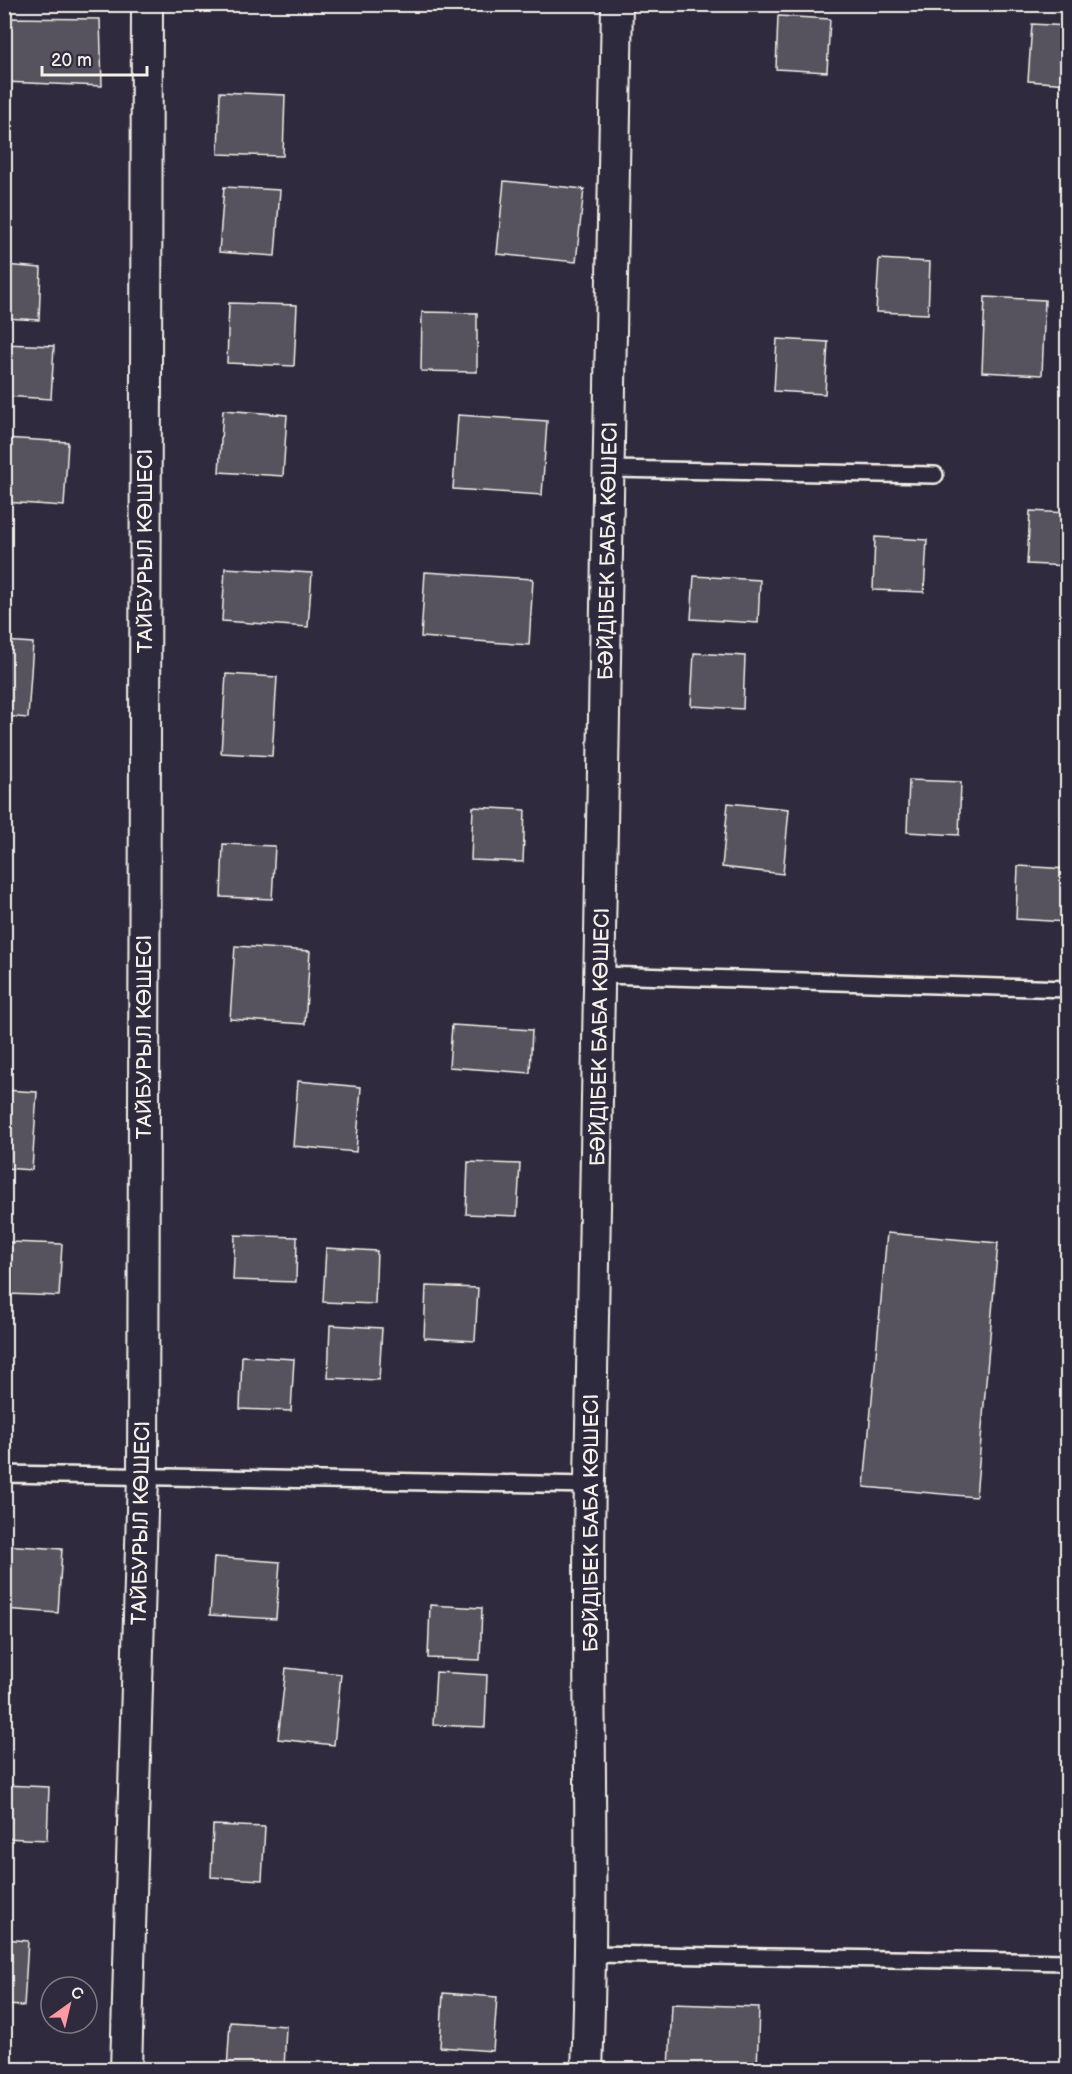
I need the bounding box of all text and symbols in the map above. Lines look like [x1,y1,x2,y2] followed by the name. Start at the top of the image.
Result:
[42,39,147,77] scale bar
[51,50,92,71] text: 20 m
[593,422,623,680] street label: БӘЙДІБЕК БАБА КӨШЕСІ
[133,449,158,653] street label: ТАЙБУРЫЛ КӨШЕСІ
[585,908,615,1166] street label: БӘЙДІБЕК БАБА КӨШЕСІ
[132,935,157,1139] street label: ТАЙБУРЫЛ КӨШЕСІ
[579,1394,604,1652] street label: БӘЙДІБЕК БАБА КӨШЕСІ
[127,1421,155,1625] street label: ТАЙБУРЫЛ КӨШЕСІ
[39,1975,99,2035] north arrow
[67,1983,86,2005] text: С

